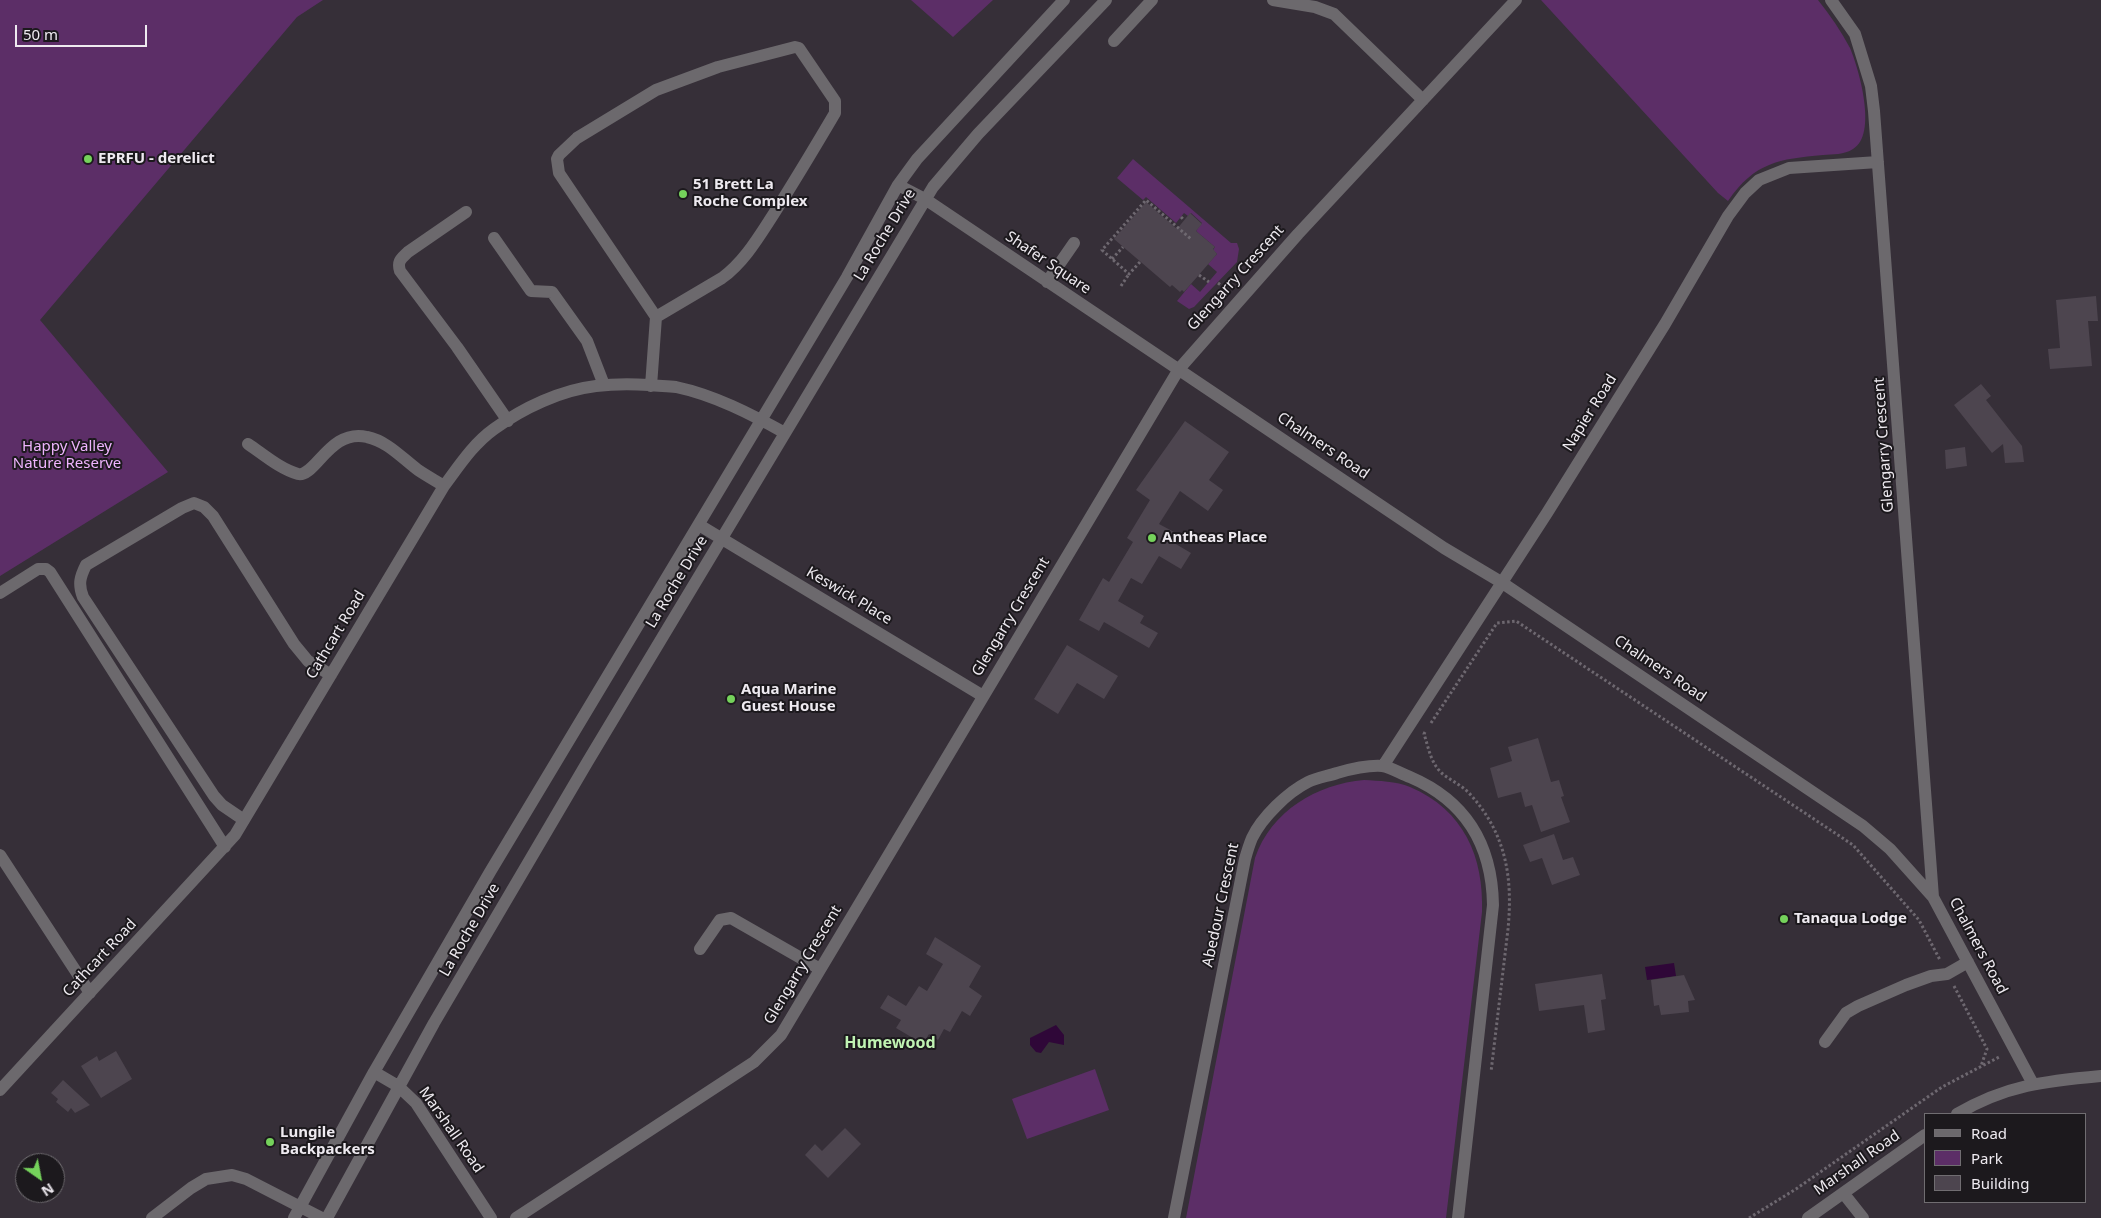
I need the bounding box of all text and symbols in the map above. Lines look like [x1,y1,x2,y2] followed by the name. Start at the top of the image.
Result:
[18,15,150,47] scale bar
[23,24,58,44] text: 50 m
[98,150,215,168] place label: EPRFU - derelict
[82,153,94,165] marker: EPRFU - derelict
[693,176,807,211] place label: 51 Brett La Roche Complex
[850,186,920,284] street label: La Roche Drive
[677,188,689,200] marker: 51 Brett La Roche Complex
[1184,222,1288,334] street label: Glengarry Crescent
[1002,228,1094,298] street label: Shafer Square
[1559,371,1621,455] street label: Napier Road
[1870,377,1898,513] street label: Glengarry Crescent
[1274,409,1372,483] street label: Chalmers Road
[13,438,121,473] park label: Happy Valley Nature Reserve
[1162,529,1267,547] place label: Antheas Place
[1146,532,1158,544] marker: Antheas Place
[642,533,712,631] street label: La Roche Drive
[968,554,1054,680] street label: Glengarry Crescent
[803,563,895,629] street label: Keswick Place
[303,588,369,682] street label: Cathcart Road
[1611,632,1709,706] street label: Chalmers Road
[741,681,837,716] place label: Aqua Marine Guest House
[725,693,737,705] marker: Aqua Marine Guest House
[1199,841,1243,969] street label: Abedour Crescent
[436,880,504,980] street label: La Roche Drive
[1945,895,2011,997] street label: Chalmers Road
[760,902,846,1028] street label: Glengarry Crescent
[1794,910,1907,928] place label: Tanaqua Lodge
[1778,913,1790,925] marker: Tanaqua Lodge
[59,915,141,1001] street label: Cathcart Road
[844,1033,936,1053] district label: Humewood
[415,1084,487,1176] street label: Marshall Road
[1924,1113,2086,1203] legend
[1971,1123,2007,1143] text: Road
[280,1124,375,1159] place label: Lungile Backpackers
[1811,1127,1903,1199] street label: Marshall Road
[264,1136,276,1148] marker: Lungile Backpackers
[1971,1148,2003,1168] text: Park
[15,1153,65,1203] north arrow
[1971,1173,2029,1193] text: Building
[38,1179,58,1201] text: N

